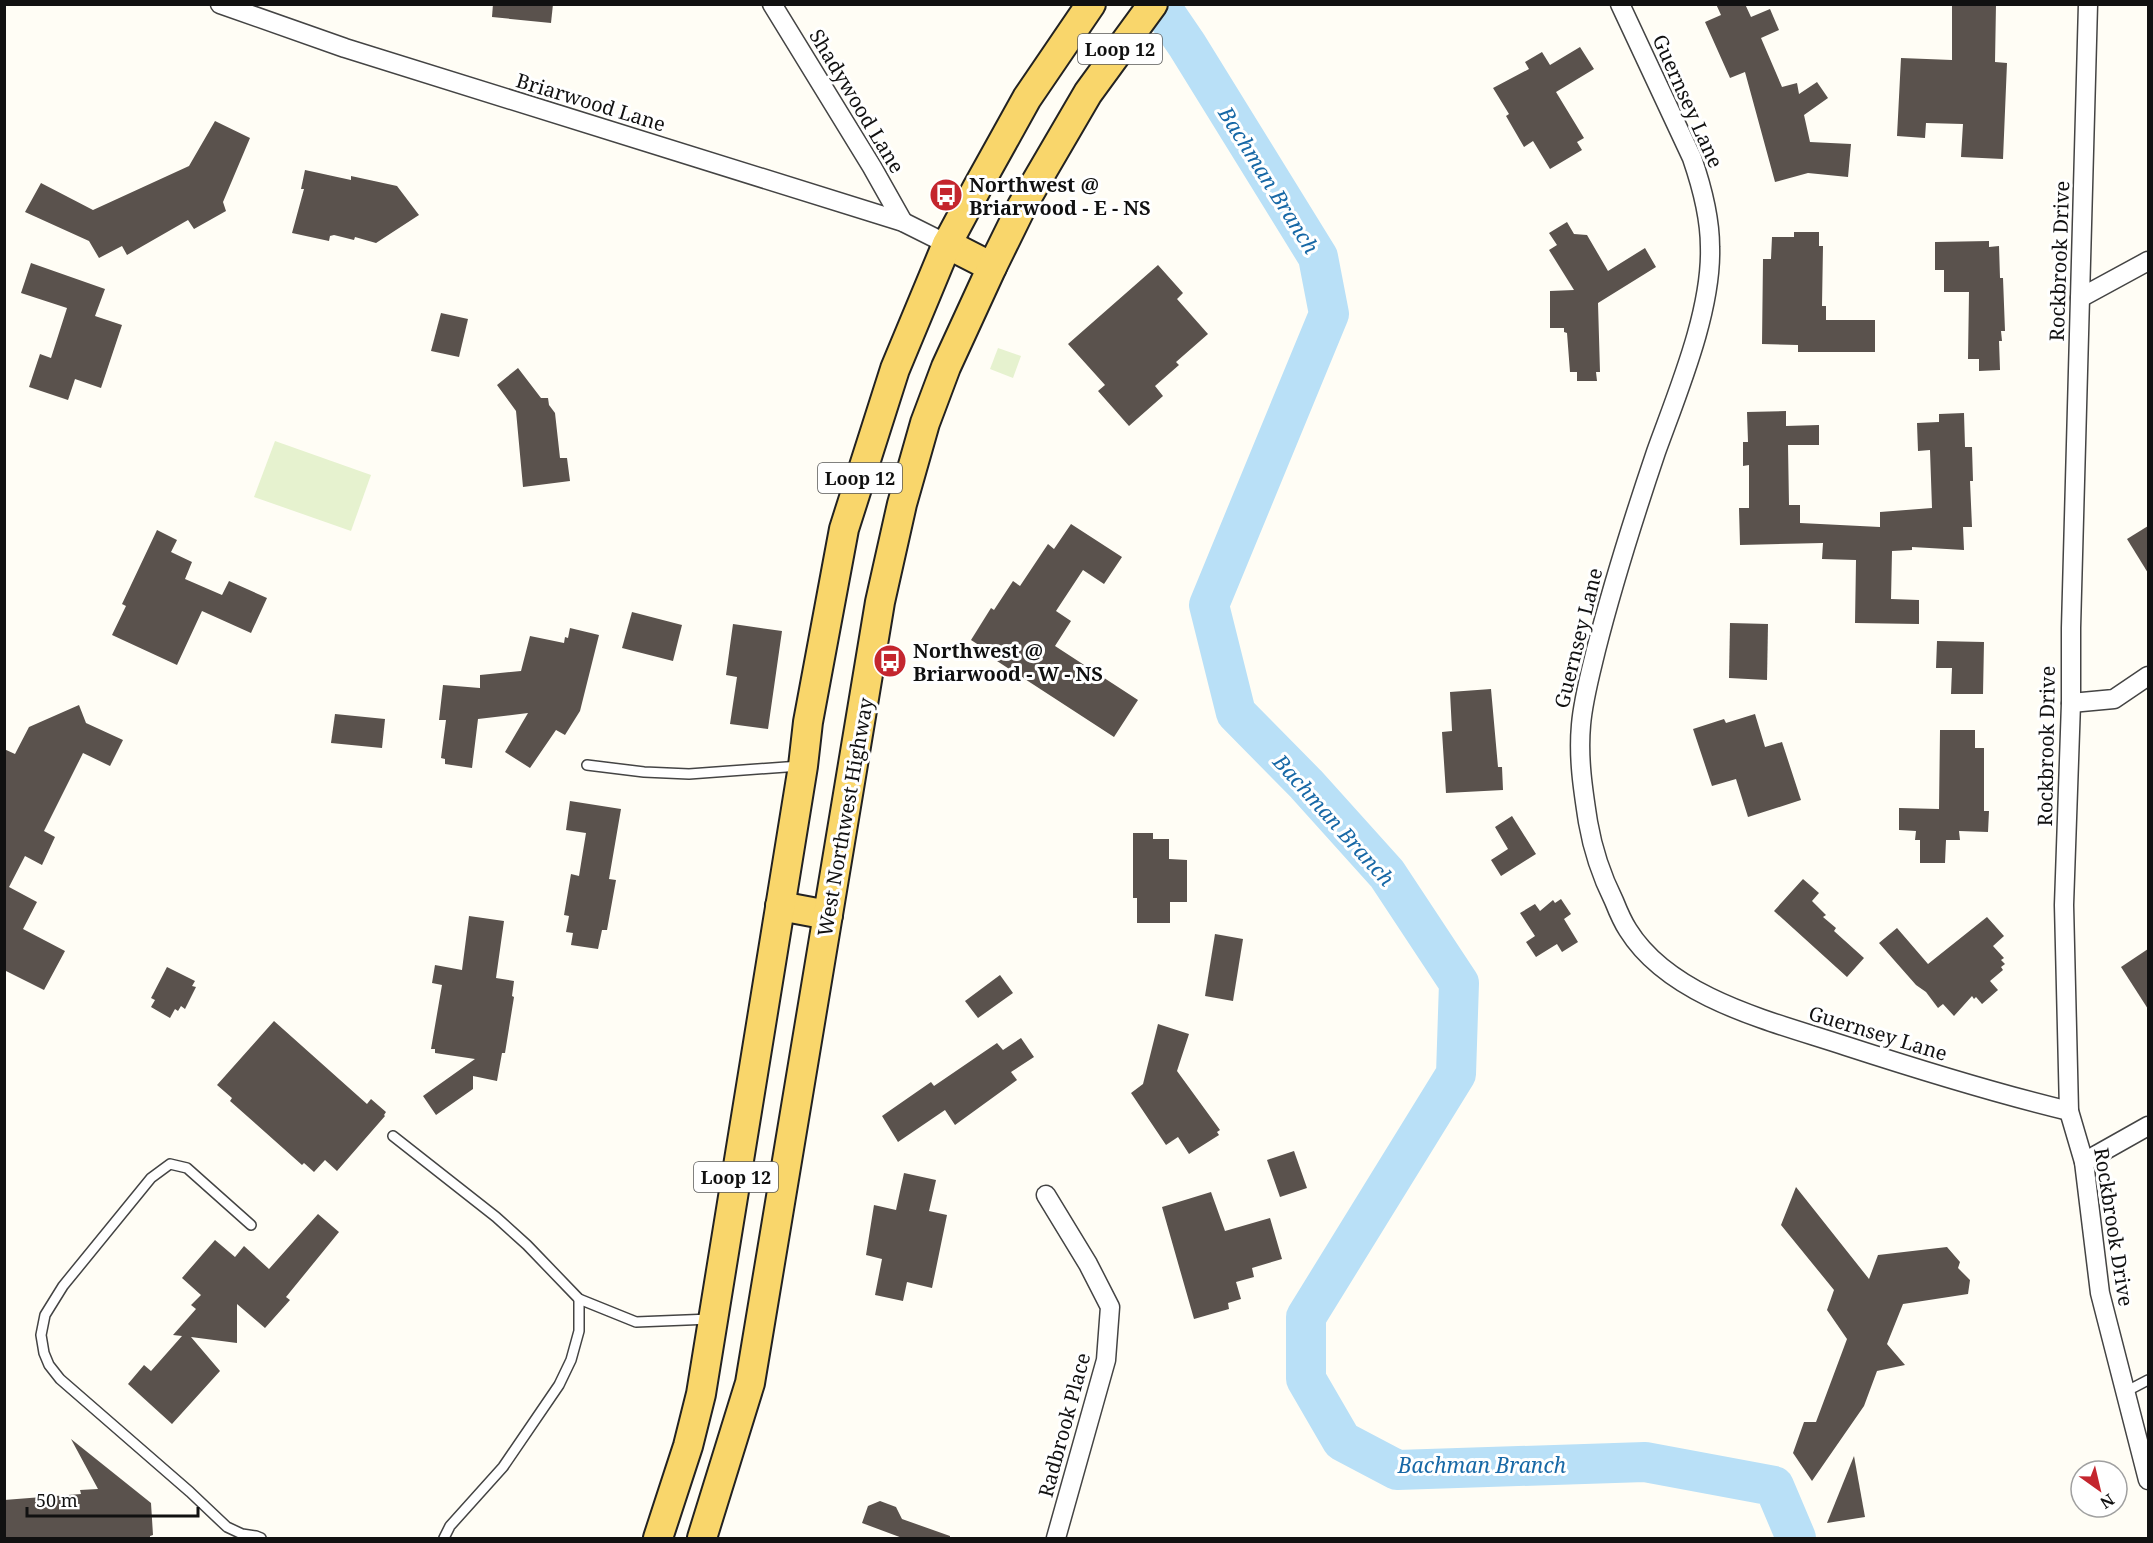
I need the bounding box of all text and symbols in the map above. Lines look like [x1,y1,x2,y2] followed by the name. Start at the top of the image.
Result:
[803,24,911,178] street label: Shadywood Lane
[1646,30,1730,172] street label: Guernsey Lane
[1078,34,1162,64] road number: Loop 12
[513,66,669,138] street label: Briarwood Lane
[1212,100,1326,259] water label: Bachman Branch
[969,171,1151,221] place label: Northwest @ Briarwood - E - NS
[928,177,964,213] bus stop icon: Northwest @ Briarwood - E - NS
[2043,180,2075,342] street label: Rockbrook Drive
[818,463,902,493] road number: Loop 12
[1548,565,1608,711] street label: Guernsey Lane
[913,637,1103,687] place label: Northwest @ Briarwood - W - NS
[872,643,908,679] bus stop icon: Northwest @ Briarwood - W - NS
[2031,666,2061,826] street label: Rockbrook Drive
[811,695,879,938] street label: West Northwest Highway
[1267,747,1401,892] water label: Bachman Branch
[1805,999,1951,1067] street label: Guernsey Lane
[2088,1146,2140,1308] street label: Rockbrook Drive
[694,1162,778,1192] road number: Loop 12
[1032,1350,1096,1500] street label: Radbrook Place
[1397,1451,1567,1479] water label: Bachman Branch
[2069,1459,2129,1519] north arrow
[27,1480,198,1518] scale bar
[36,1488,78,1512] text: 50 m
[2096,1489,2119,1514] text: N

